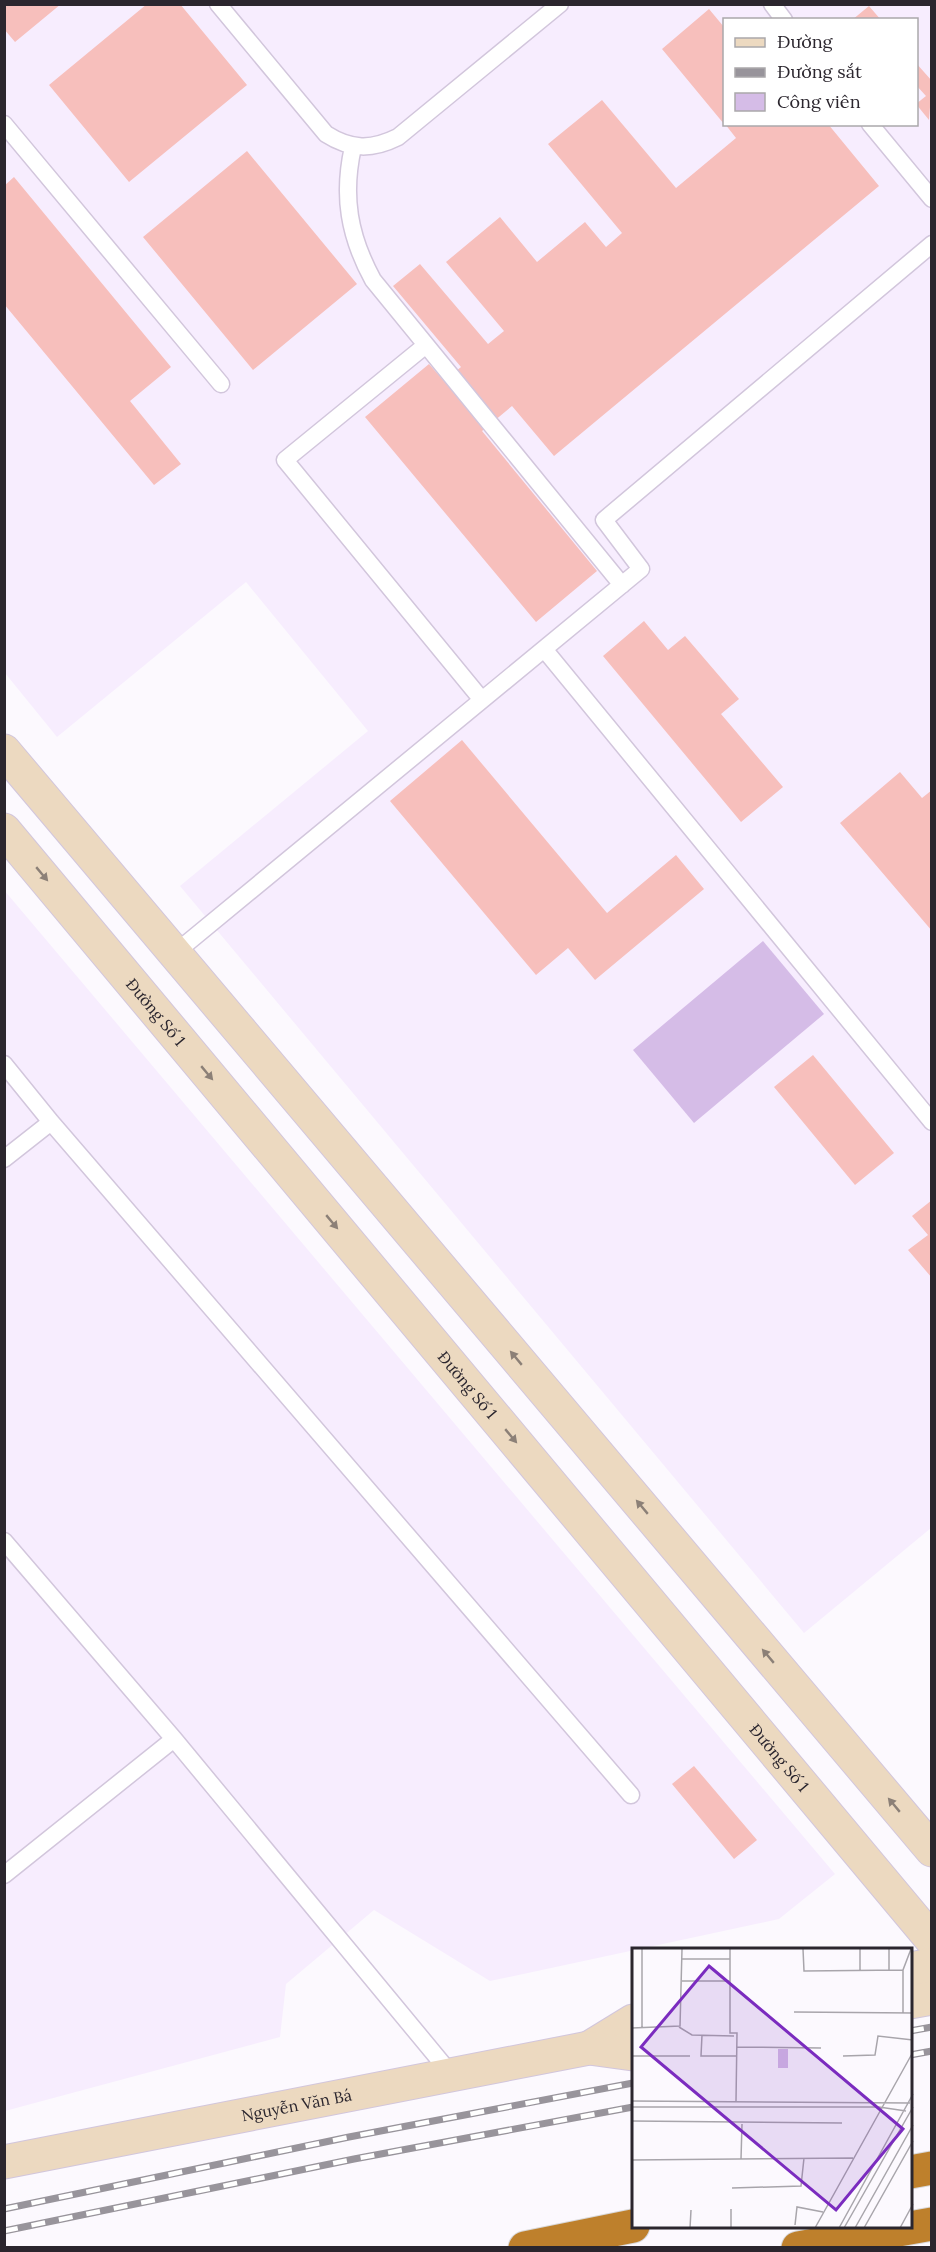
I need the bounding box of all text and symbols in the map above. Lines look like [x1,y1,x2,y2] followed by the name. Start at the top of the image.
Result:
[723,18,918,126] legend
[777,30,834,53] text: Đường
[777,60,862,83] text: Đường sắt
[777,90,861,113] text: Công viên
[35,867,48,882] one-way arrow
[122,974,190,1050] street label: Đường Số 1
[201,1065,213,1080] one-way arrow
[326,1214,339,1230] one-way arrow
[434,1347,502,1423] street label: Đường Số 1
[510,1350,523,1366] one-way arrow
[504,1428,517,1443] one-way arrow
[636,1500,649,1515] one-way arrow
[762,1649,775,1664] one-way arrow
[745,1720,814,1796] street label: Đường Số 1
[888,1798,901,1813] one-way arrow
[632,1948,912,2228] inset map
[240,2084,353,2126] street label: Nguyễn Văn Bá

